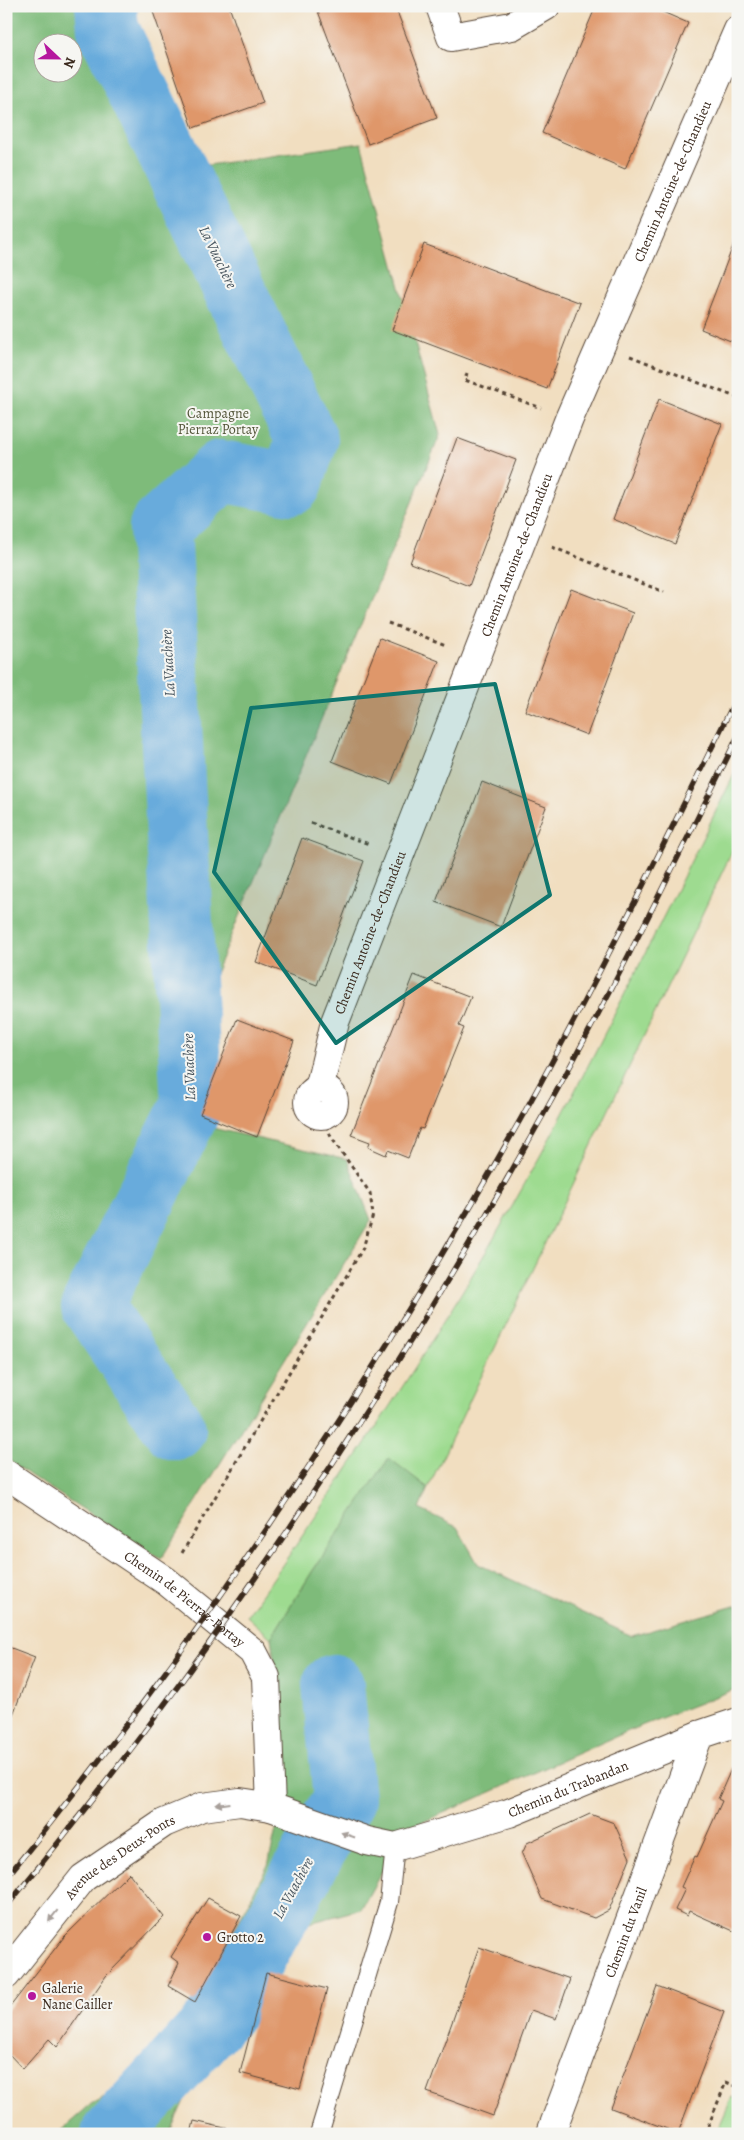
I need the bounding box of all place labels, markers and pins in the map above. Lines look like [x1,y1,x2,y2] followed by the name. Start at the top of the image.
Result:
[217,1928,264,1947] place label: Grotto 2
[201,1931,213,1943] marker: Grotto 2
[42,1979,113,2014] place label: Galerie Nane Cailler
[26,1990,38,2002] marker: Galerie Nane Cailler

